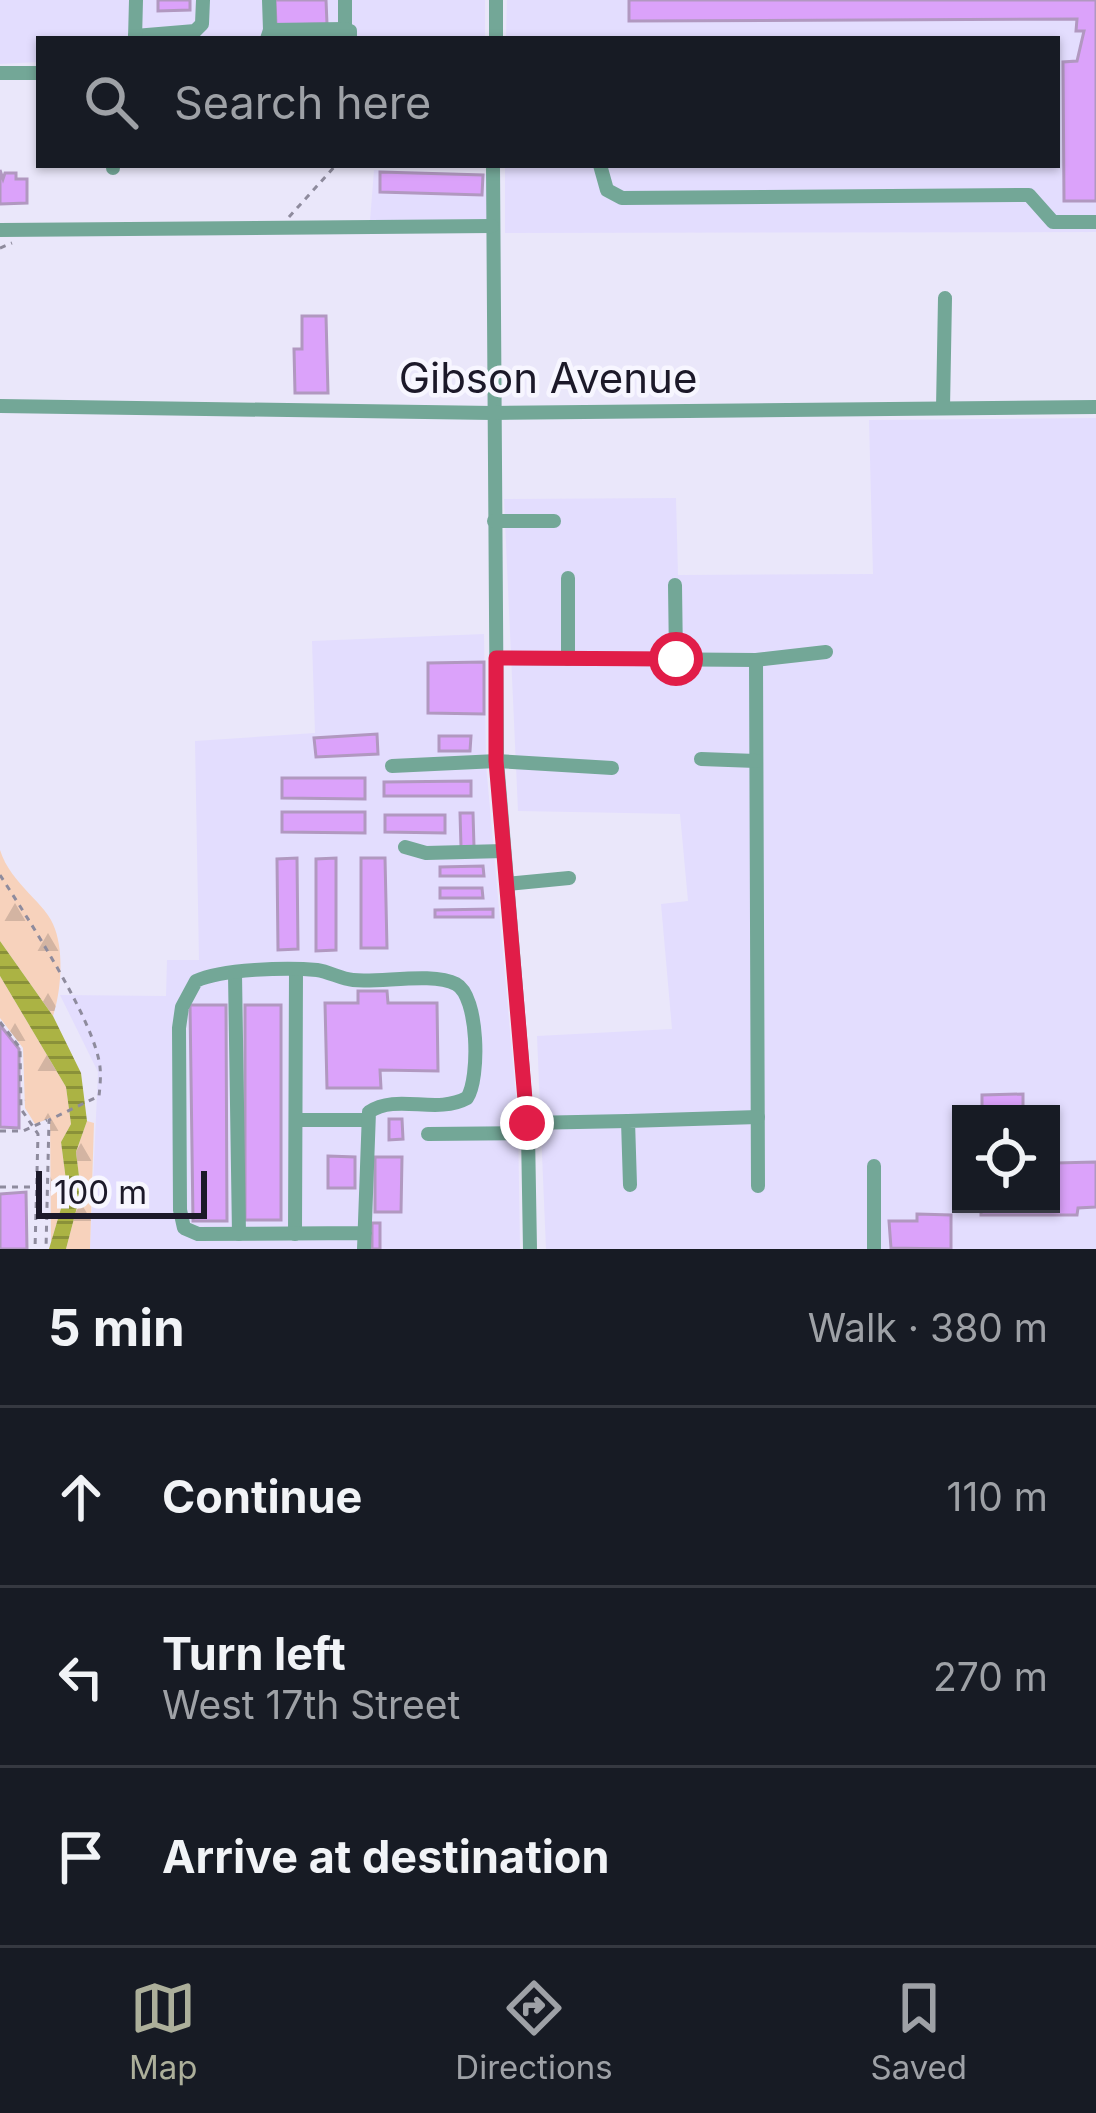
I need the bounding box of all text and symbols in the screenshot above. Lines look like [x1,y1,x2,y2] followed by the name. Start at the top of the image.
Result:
[36,36,1060,168] search box
[78,69,144,135] icon: search
[174,75,431,130] text: Search here
[399,352,697,403] street label: Gibson Avenue
[649,632,703,686] route start
[500,1096,554,1150] route end
[952,1105,1060,1213] map controls
[952,1105,1060,1213] button: locate
[36,1165,207,1218] scale bar
[54,1172,147,1212] text: 100 m
[48,1297,185,1358] text: 5 min
[808,1304,1048,1351] text: Walk · 380 m
[48,1464,114,1530] icon: ahead
[162,1469,362,1524] text: Continue
[947,1473,1048,1520] text: 110 m
[162,1626,346,1681] text: Turn left
[48,1644,114,1710] icon: left
[933,1653,1048,1700] text: 270 m
[162,1681,460,1728] text: West 17th Street
[48,1824,114,1890] icon: arrive
[162,1829,609,1884] text: Arrive at destination
[129,1975,197,2087] tab: Map
[455,1975,613,2087] tab: Directions
[870,1975,967,2087] tab: Saved

